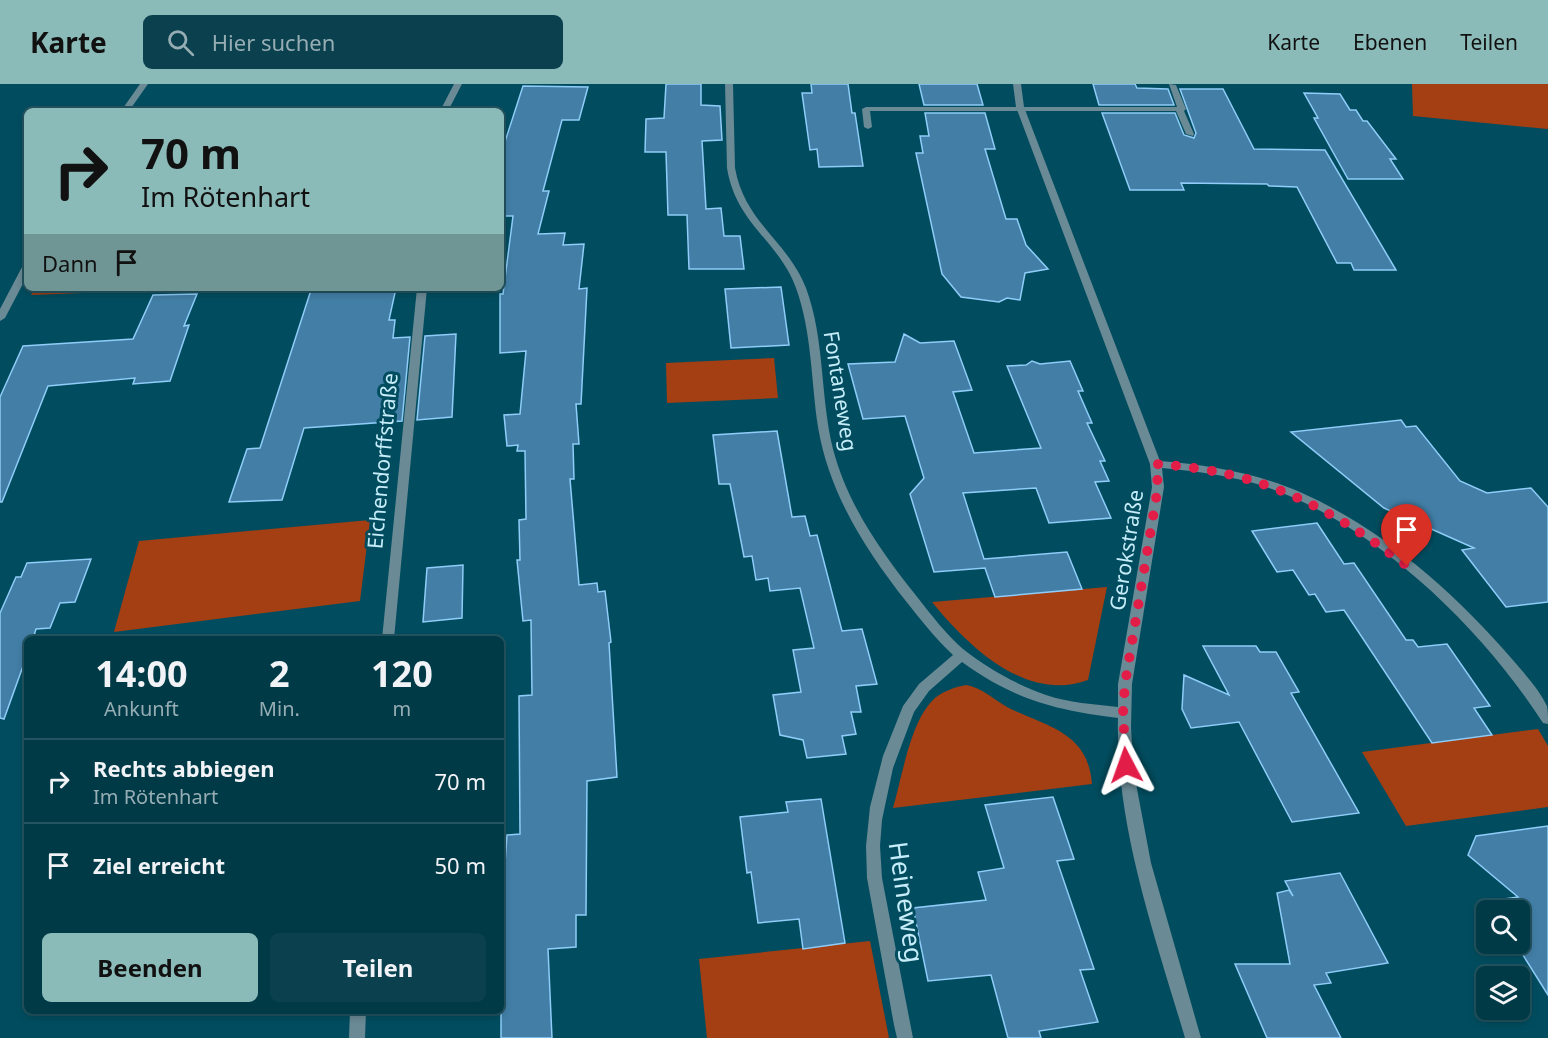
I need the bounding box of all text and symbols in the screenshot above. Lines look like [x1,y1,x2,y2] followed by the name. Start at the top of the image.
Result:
[143,15,563,69] search box
[30,23,107,61] text: Karte
[164,26,197,59] icon: search
[212,27,335,57] text: Hier suchen
[1267,28,1320,56] text: Karte
[1353,28,1427,56] text: Ebenen
[1460,28,1518,56] text: Teilen
[141,124,241,181] text: 70 m
[42,132,120,210] icon: right
[141,178,310,215] text: Im Rötenhart
[110,246,143,279] icon: arrive
[42,248,98,278] text: Dann
[818,329,864,453] street label: Fontaneweg
[360,372,404,550] street label: Eichendorffstraße
[1103,488,1149,612] street label: Gerokstraße
[1381,504,1432,566] pin
[1390,513,1423,546] icon: arrive
[95,649,188,698] text: 14:00
[269,649,290,698] text: 2
[371,649,433,698] text: 120
[104,695,179,722] text: Ankunft
[259,695,300,722] text: Min.
[393,695,411,722] text: m
[1094,733,1158,797] position arrow
[93,753,275,783] text: Rechts abbiegen
[42,765,75,798] icon: right
[435,766,486,796] text: 70 m
[93,783,218,810] text: Im Rötenhart
[881,839,933,965] street label: Heineweg
[42,849,75,882] icon: arrive
[93,850,225,880] text: Ziel erreicht
[435,850,486,880] text: 50 m
[1476,900,1530,1020] map controls
[1476,900,1530,954] button: search
[42,933,258,1002] button: Beenden
[270,933,486,1002] button: Teilen
[1476,966,1530,1020] button: layers

